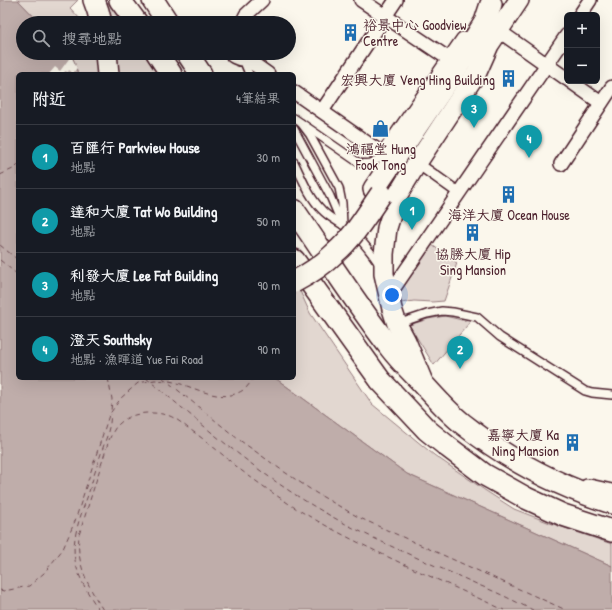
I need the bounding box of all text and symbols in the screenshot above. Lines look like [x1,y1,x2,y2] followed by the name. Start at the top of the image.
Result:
[564,12,600,84] map controls
[564,12,600,48] button: +
[363,15,467,50] place label: 裕景中心 Goodview Centre
[16,16,296,60] search box
[340,22,360,42] building icon: 裕景中心 Goodview Centre
[30,27,52,49] icon: search
[62,28,122,49] text: 搜尋地點
[564,48,600,84] button: −
[498,69,518,89] building icon: 宏興大廈 Veng Hing Building
[340,70,495,90] place label: 宏興大廈 Veng Hing Building
[32,87,66,110] text: 附近
[236,89,280,107] text: 4筆結果
[461,95,487,128] pin: 3
[371,118,391,138] shop icon: 鴻福堂 Hung Fook Tong
[516,125,542,158] pin: 4
[70,137,200,158] text: 百匯行 Parkview House
[346,139,416,175] place label: 鴻福堂 Hung Fook Tong
[43,148,47,166] text: 1
[257,148,280,166] text: 30 m
[70,158,96,176] text: 地點
[499,184,519,204] building icon: 海洋大廈 Ocean House
[399,197,425,230] pin: 1
[70,201,217,222] text: 達和大廈 Tat Wo Building
[448,205,570,224] place label: 海洋大廈 Ocean House
[42,212,48,230] text: 2
[257,212,280,230] text: 50 m
[70,222,96,240] text: 地點
[463,223,483,243] building icon: 協勝大廈 Hip Sing Mansion
[436,244,510,280] place label: 協勝大廈 Hip Sing Mansion
[70,265,218,286] text: 利發大廈 Lee Fat Building
[42,276,48,294] text: 3
[258,276,280,294] text: 90 m
[382,285,402,305] your location
[70,286,96,304] text: 地點
[70,329,152,350] text: 澄天 Southsky
[447,336,473,369] pin: 2
[43,340,47,358] text: 4
[258,340,280,358] text: 90 m
[70,350,203,368] text: 地點 · 漁暉道 Yue Fai Road
[487,425,560,461] place label: 嘉寧大廈 Ka Ning Mansion
[562,432,582,452] building icon: 嘉寧大廈 Ka Ning Mansion

